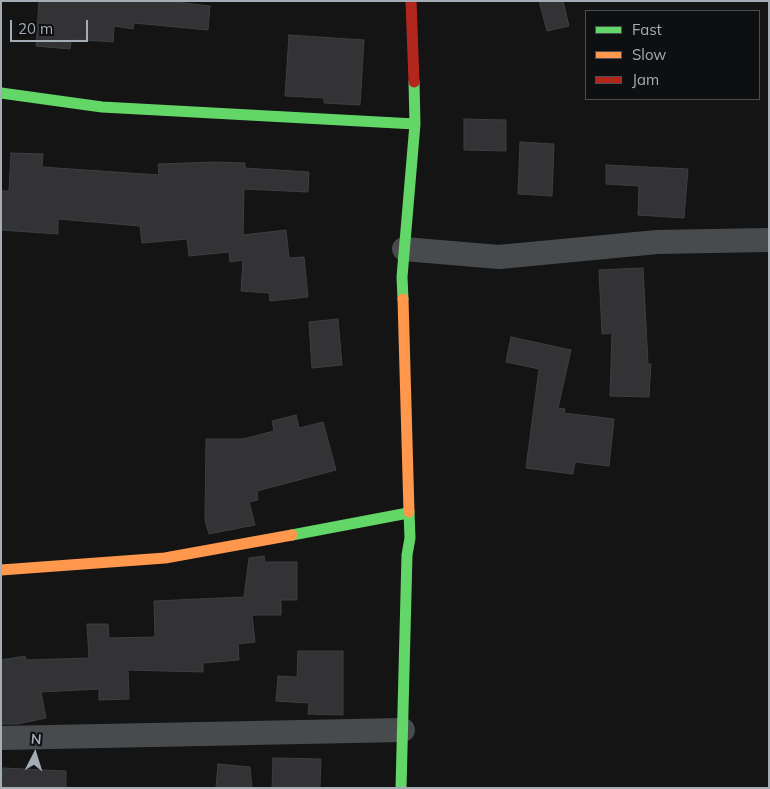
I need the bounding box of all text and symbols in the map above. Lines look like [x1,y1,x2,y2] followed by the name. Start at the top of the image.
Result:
[12,10,90,42] scale bar
[585,10,760,100] legend
[18,19,53,38] text: 20 m
[632,20,662,39] text: Fast
[632,45,666,64] text: Slow
[632,70,659,89] text: Jam
[10,729,60,779] north arrow
[30,730,42,748] text: N

